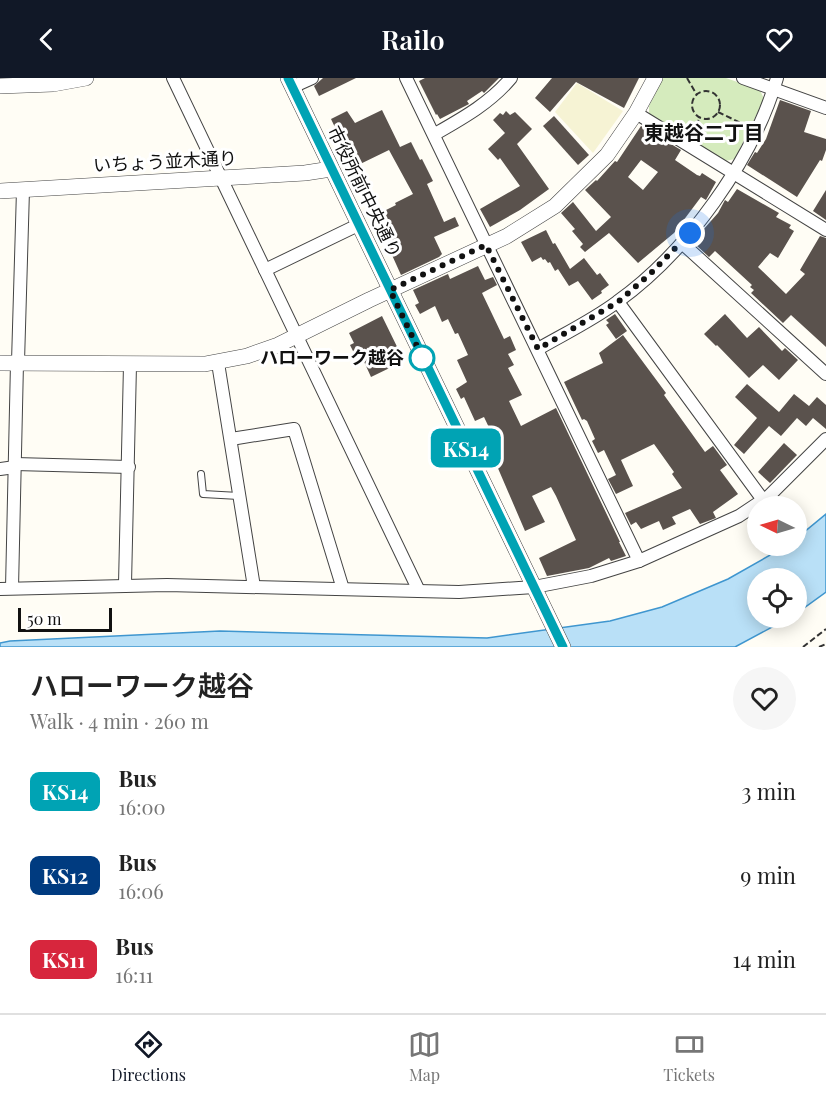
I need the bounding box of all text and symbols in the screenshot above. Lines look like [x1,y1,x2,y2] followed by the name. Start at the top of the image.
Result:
[381,21,445,57] text: Railo
[30,23,63,56] icon: back
[763,23,796,56] icon: heart
[644,118,764,145] district label: 東越谷二丁目
[323,122,407,262] street label: 市役所前中央通り
[92,145,237,177] street label: いちょう並木通り
[675,218,705,248] your location
[260,345,404,369] place label: ハローワーク越谷
[409,345,435,371] marker: ハローワーク越谷
[424,428,508,467] line badge: KS14
[443,434,489,462] text: KS14
[747,496,807,556] north arrow
[747,496,807,628] map controls
[747,568,807,628] button: locate
[18,605,112,632] scale bar
[27,608,61,629] text: 50 m
[30,666,254,703] text: ハローワーク越谷
[733,667,796,730] button: heart
[30,707,209,734] text: Walk · 4 min · 260 m
[118,763,157,793] text: Bus
[741,776,796,806] text: 3 min
[42,777,88,805] text: KS14
[118,793,165,820] text: 16:00
[118,847,157,877] text: Bus
[740,860,796,890] text: 9 min
[42,861,88,889] text: KS12
[118,877,164,904] text: 16:06
[115,931,154,961] text: Bus
[732,944,796,974] text: 14 min
[42,945,85,973] text: KS11
[115,961,153,988] text: 16:11
[111,1028,186,1085] tab: Directions
[408,1028,441,1085] tab: Map
[663,1028,715,1085] tab: Tickets

